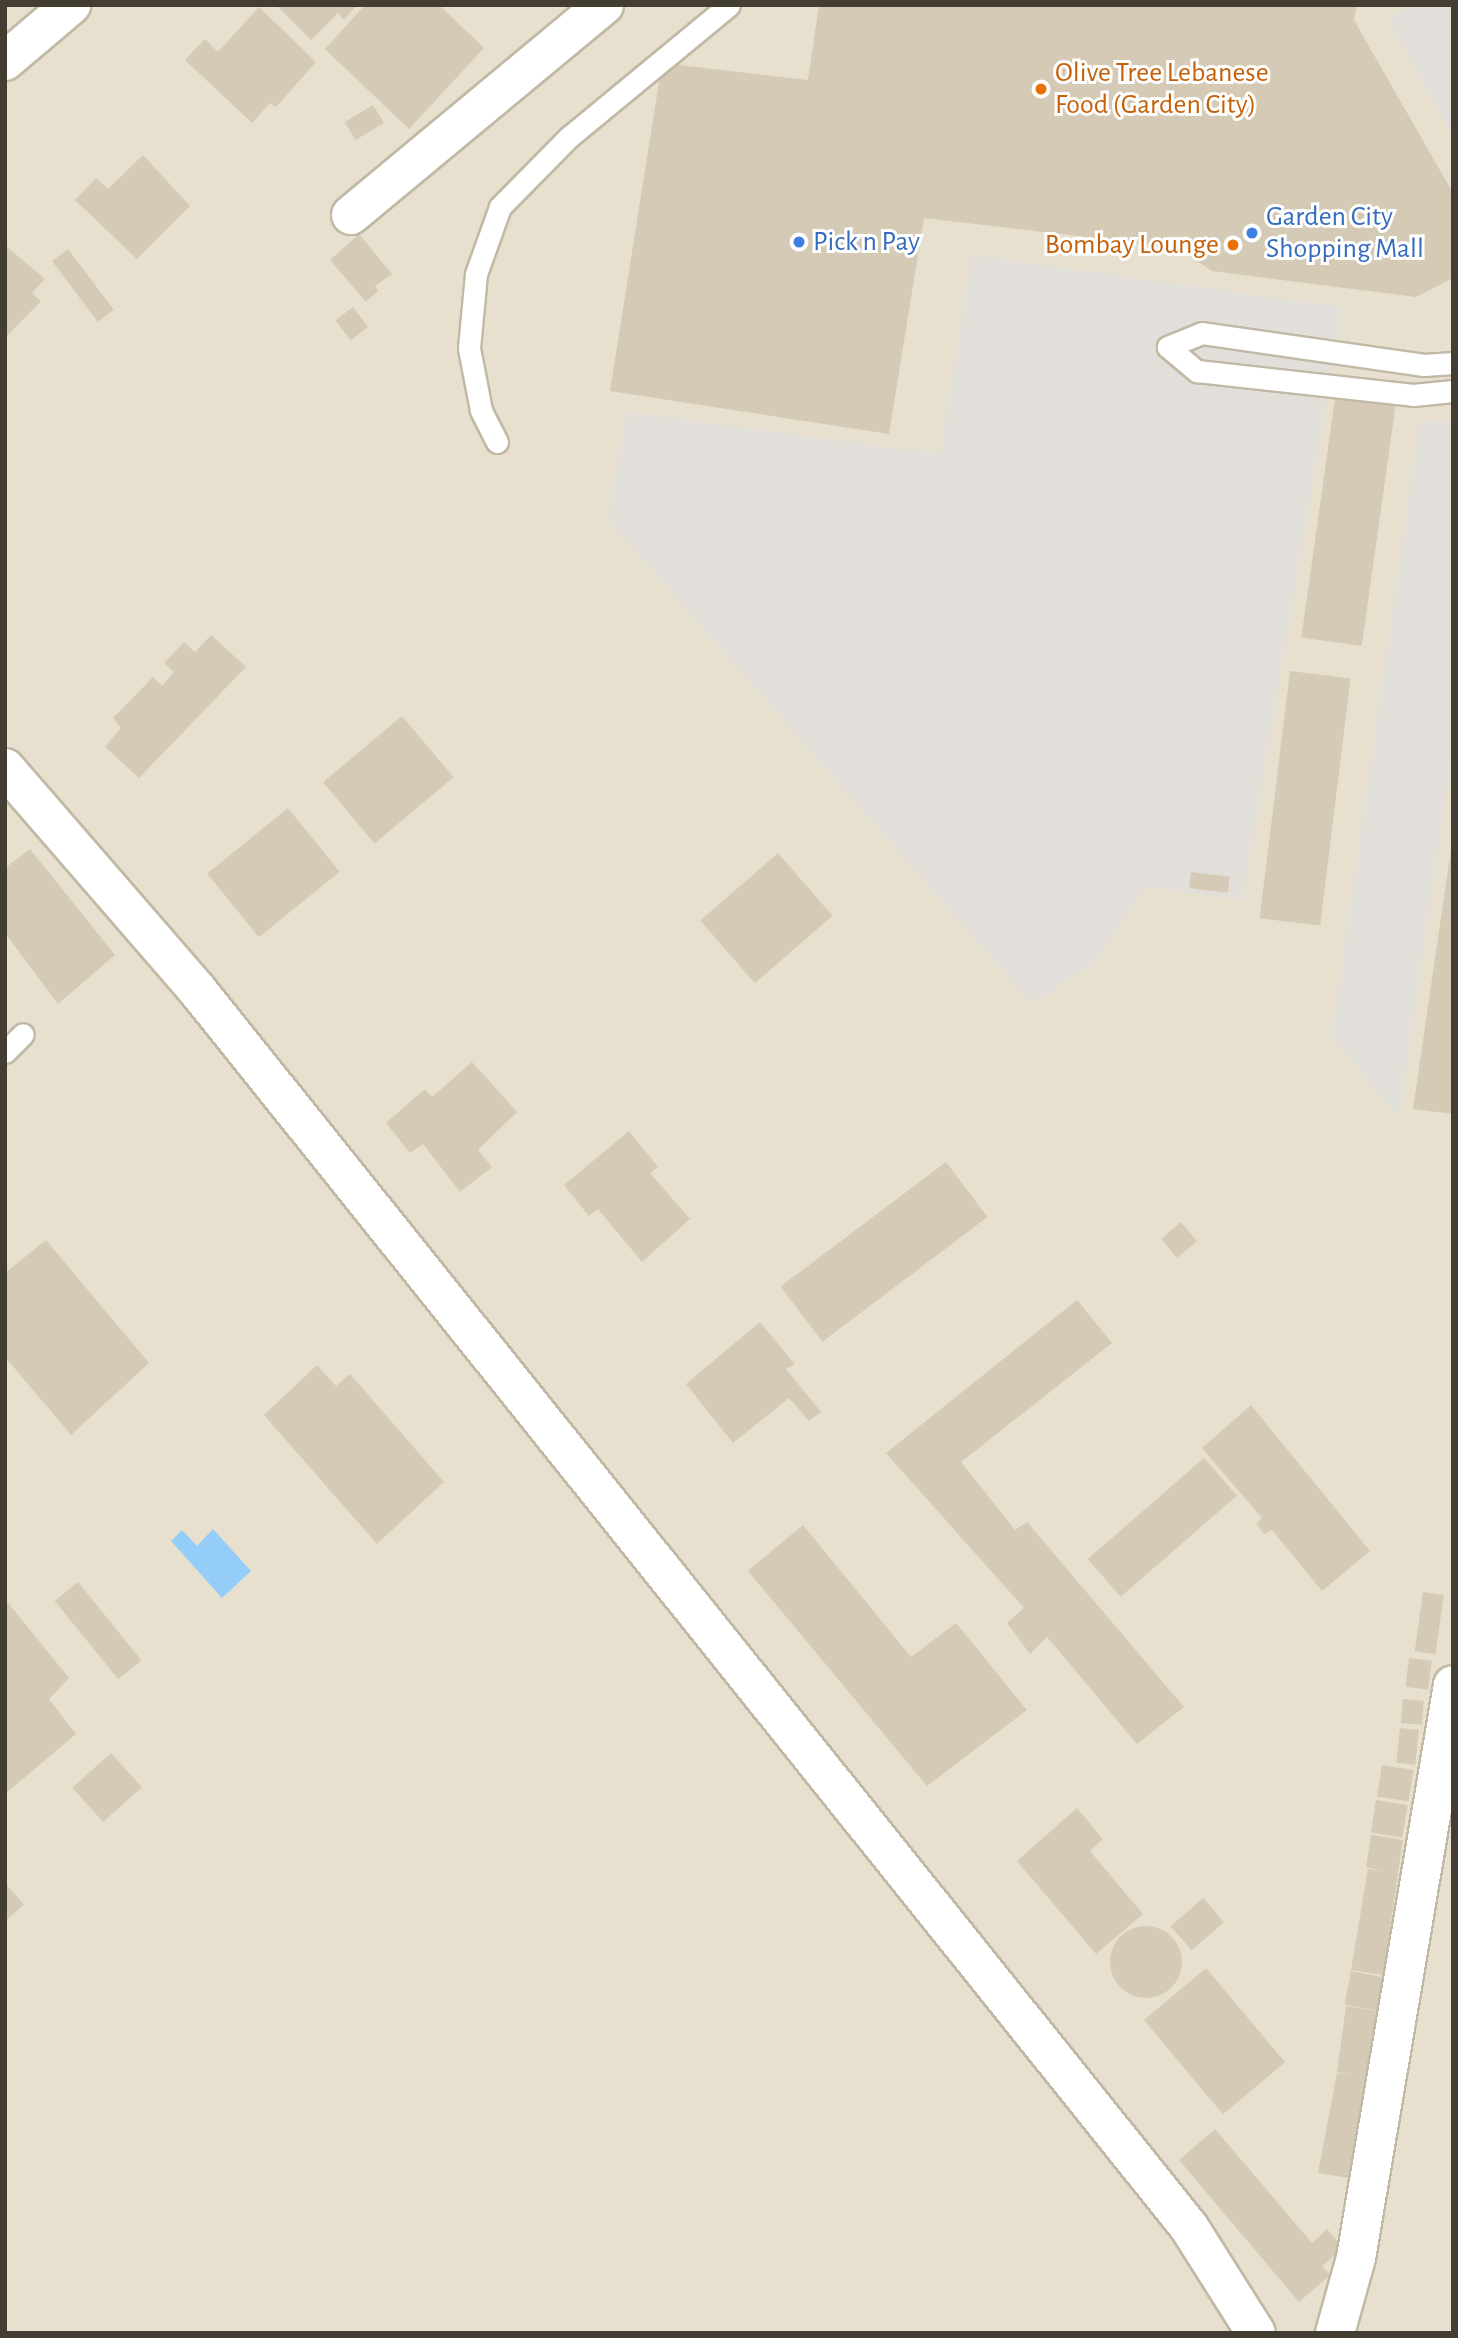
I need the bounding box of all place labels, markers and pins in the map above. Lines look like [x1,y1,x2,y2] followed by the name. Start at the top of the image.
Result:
[1055,56,1269,122] place label: Olive Tree Lebanese Food (Garden City)
[1033,81,1049,97] marker: Olive Tree Lebanese Food (Garden City)
[1266,200,1424,266] place label: Garden City Shopping Mall
[813,225,920,259] place label: Pick n Pay
[1244,225,1260,241] marker: Garden City Shopping Mall
[1045,228,1219,262] place label: Bombay Lounge
[791,234,807,250] marker: Pick n Pay
[1225,237,1241,253] marker: Bombay Lounge

